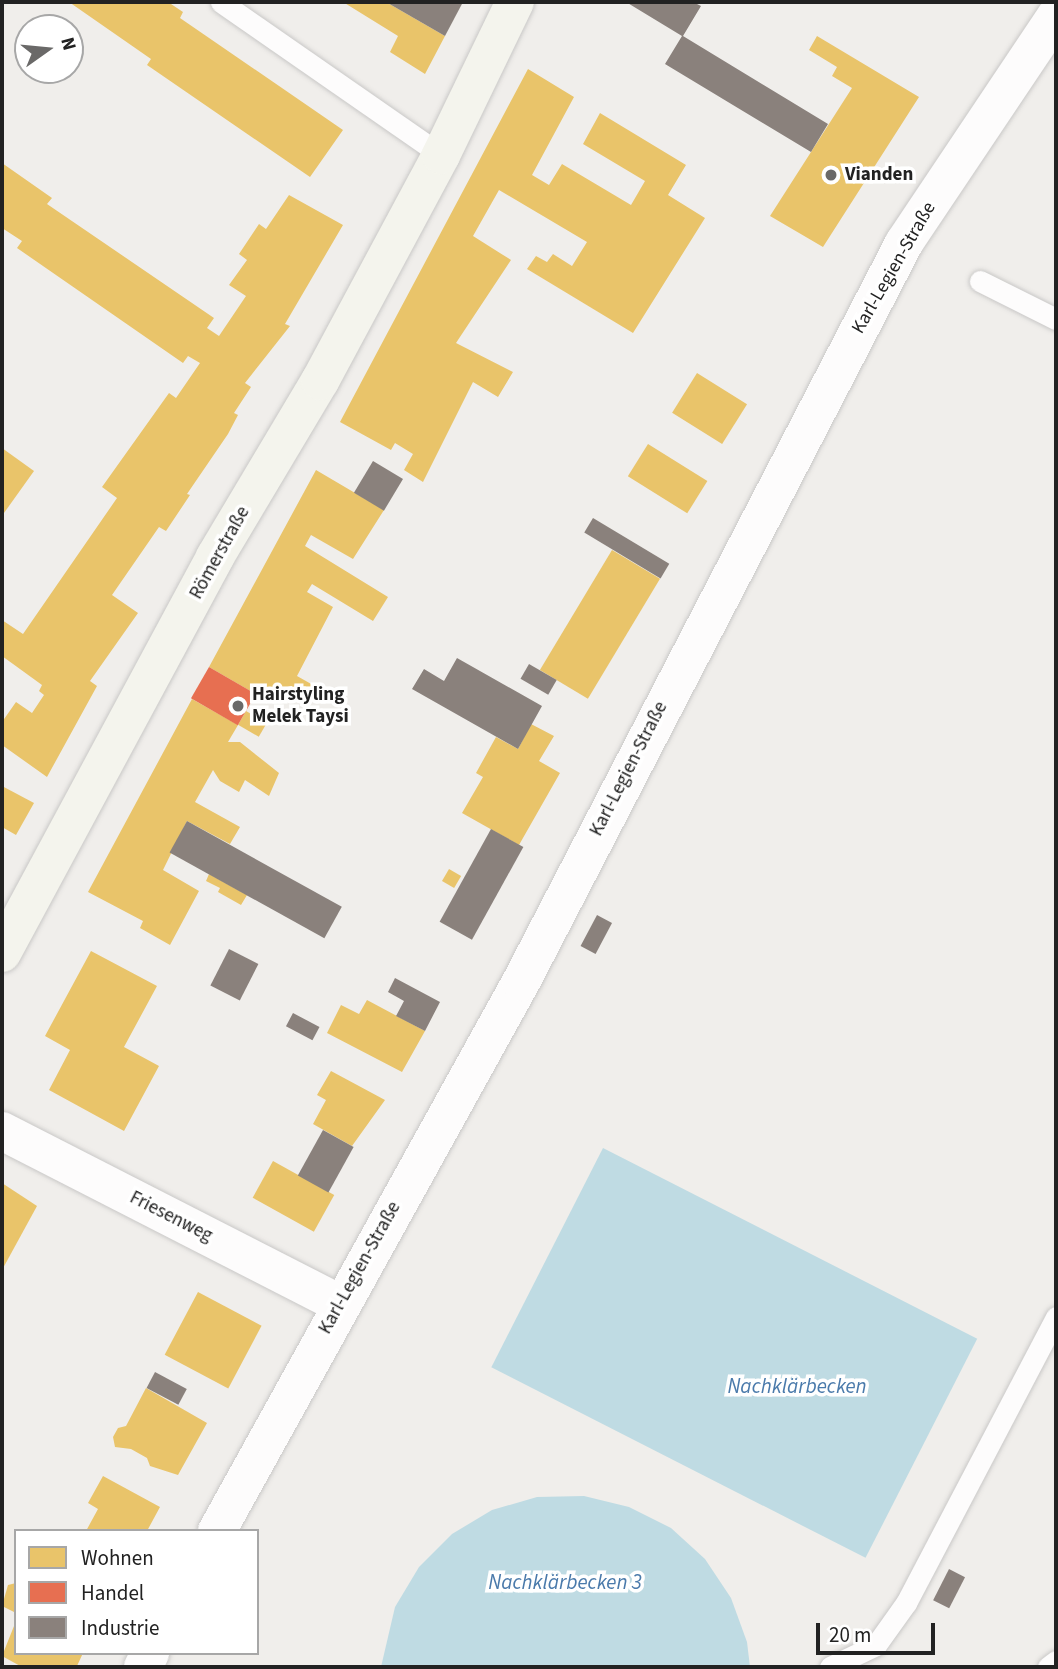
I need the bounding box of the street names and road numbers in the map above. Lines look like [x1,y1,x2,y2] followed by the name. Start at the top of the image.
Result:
[847,198,941,338] street label: Karl-Legien-Straße
[185,503,255,603] street label: Römerstraße
[585,698,673,840] street label: Karl-Legien-Straße
[126,1186,216,1248] street label: Friesenweg
[314,1198,406,1338] street label: Karl-Legien-Straße

